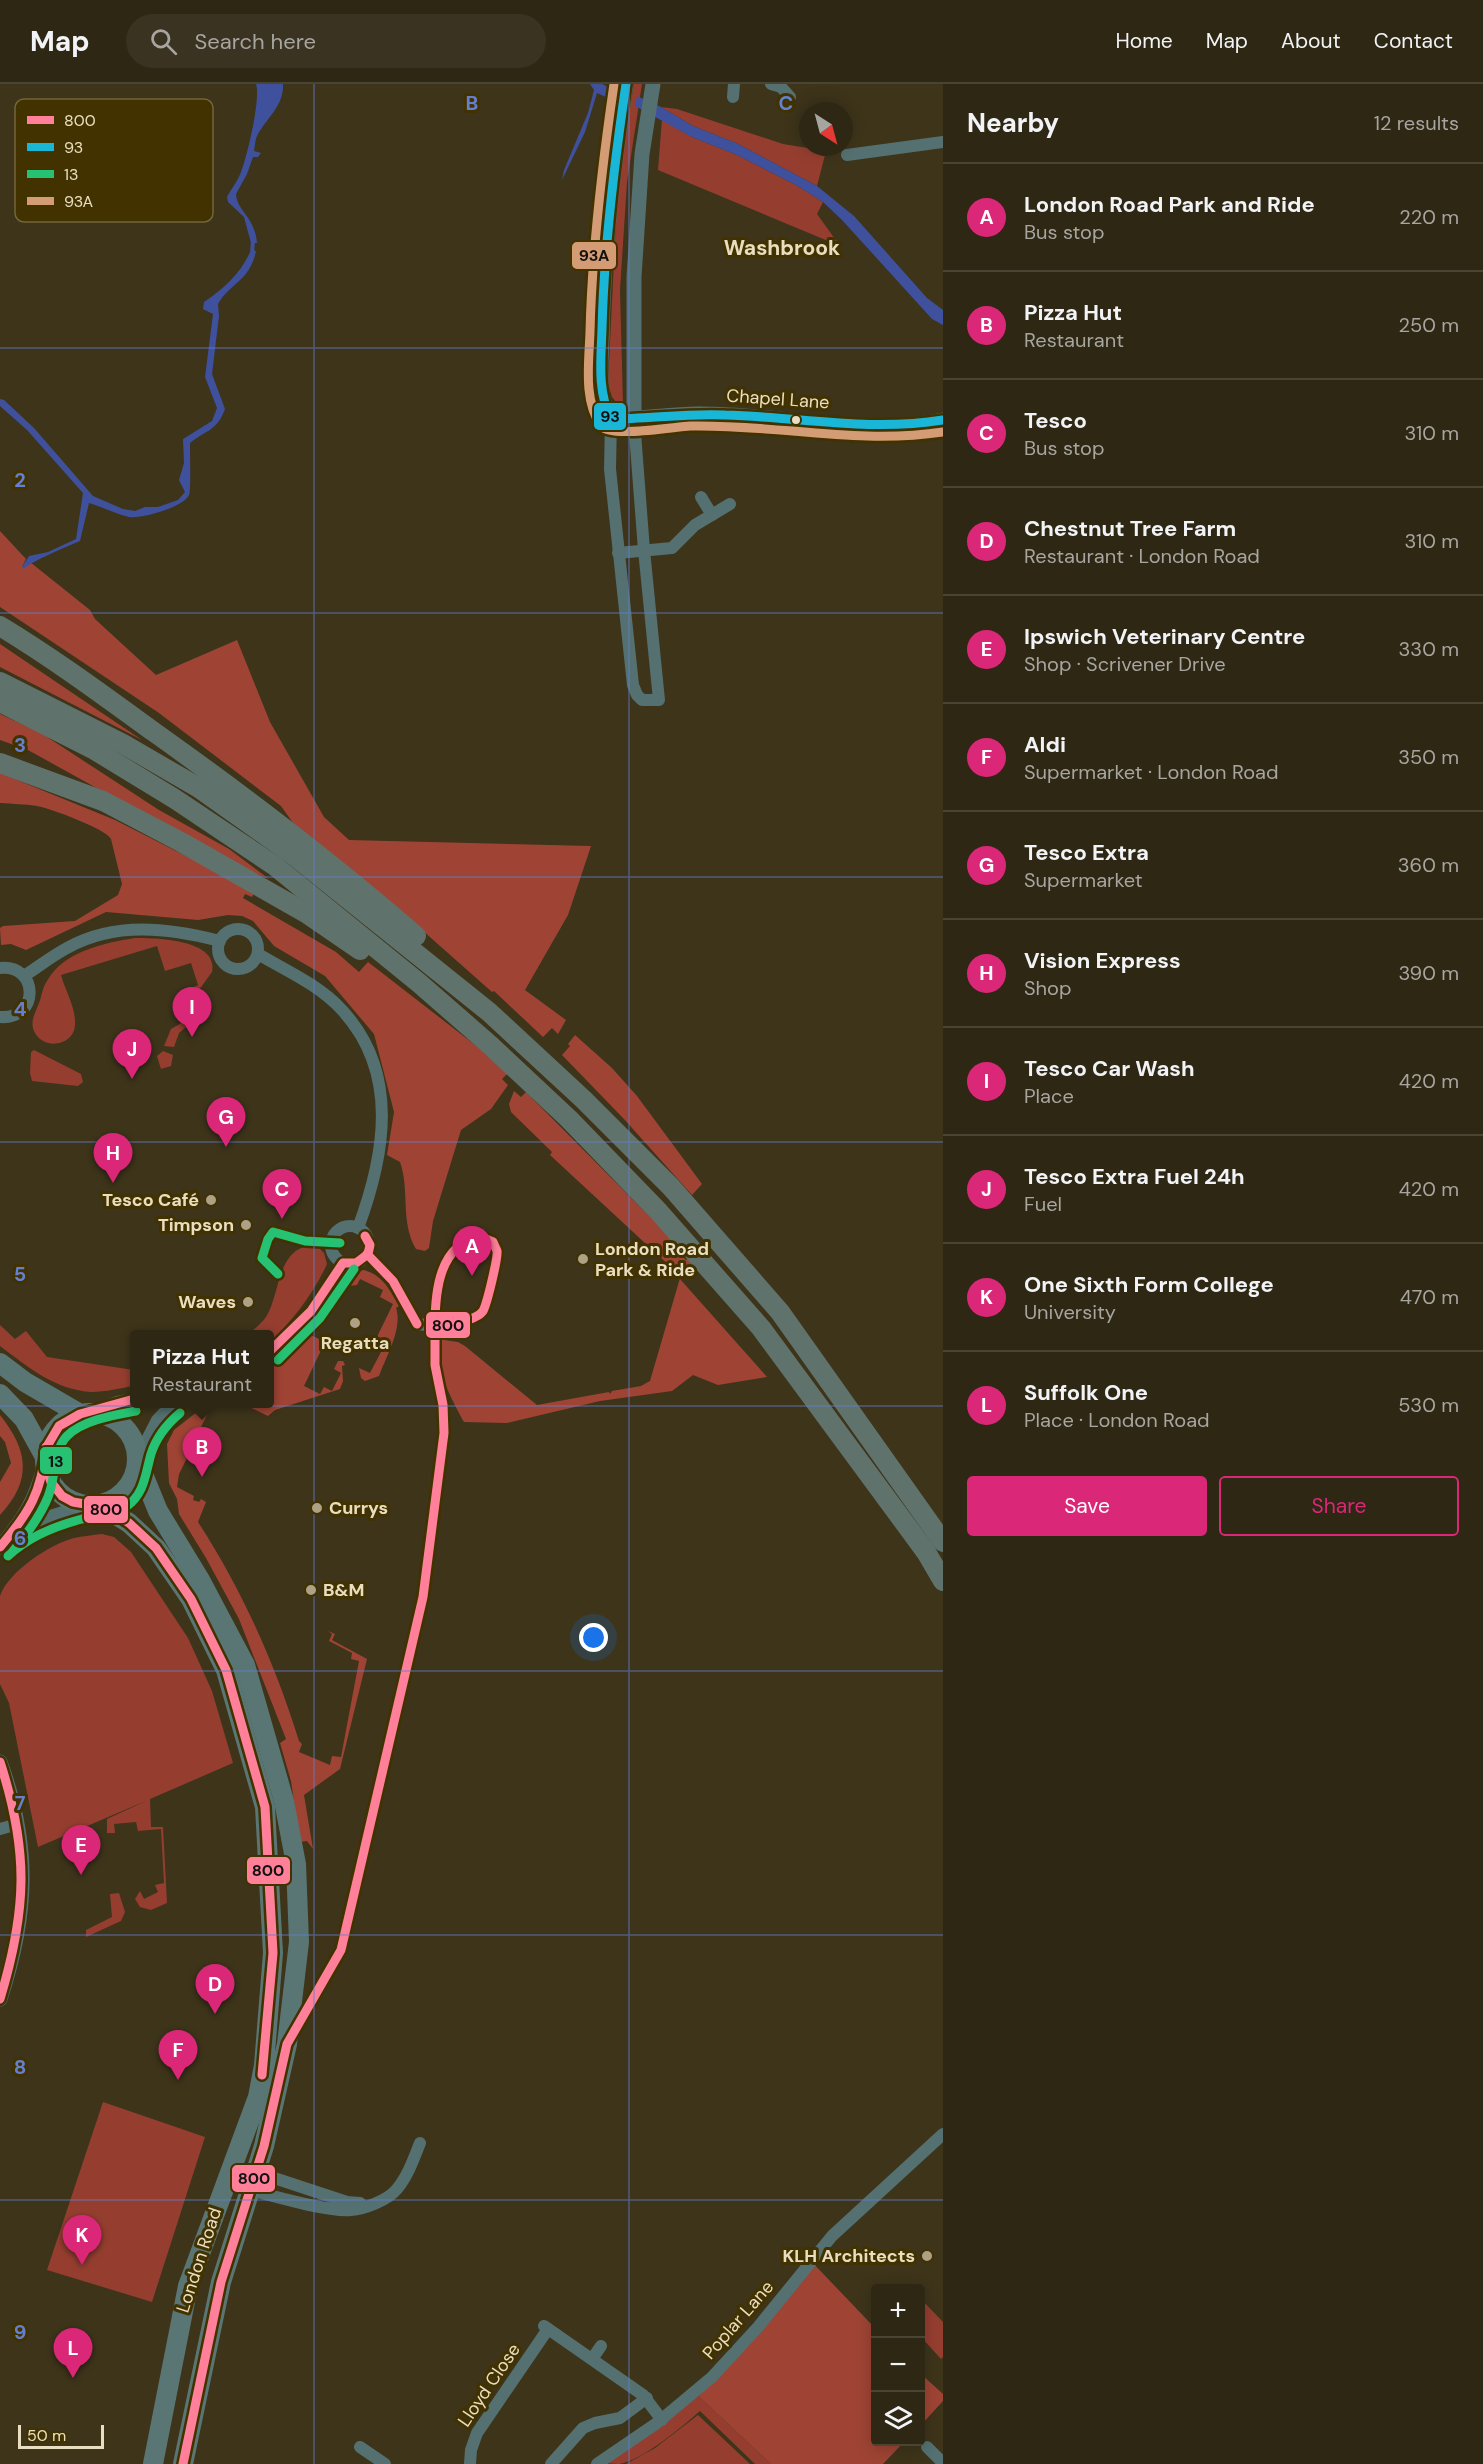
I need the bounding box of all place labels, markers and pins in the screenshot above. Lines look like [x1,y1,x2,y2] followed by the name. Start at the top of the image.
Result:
[790,414,802,426] unlabelled marker
[172,988,212,1037] pin: I
[112,1030,152,1079] pin: J
[206,1098,246,1147] pin: G
[94,1134,132,1183] pin: H
[262,1170,302,1219] pin: C
[102,1188,199,1212] place label: Tesco Café
[204,1193,218,1207] marker: Tesco Café
[158,1213,234,1237] place label: Timpson
[239,1218,253,1232] marker: Timpson
[452,1226,492,1276] pin: A
[595,1237,709,1282] place label: London Road Park & Ride
[576,1252,590,1266] marker: London Road Park & Ride
[178,1290,236,1314] place label: Waves
[241,1295,255,1309] marker: Waves
[348,1316,362,1330] marker: Regatta
[321,1331,389,1355] place label: Regatta
[182,1428,222,1477] pin: B
[329,1496,388,1520] place label: Currys
[310,1501,324,1515] marker: Currys
[323,1578,365,1602] place label: B&M
[304,1583,318,1597] marker: B&M
[62,1826,100,1875] pin: E
[196,1964,234,2014] pin: D
[158,2030,198,2080] pin: F
[62,2216,101,2265] pin: K
[783,2244,915,2268] place label: KLH Architects
[920,2249,934,2263] marker: KLH Architects
[54,2328,92,2378] pin: L

